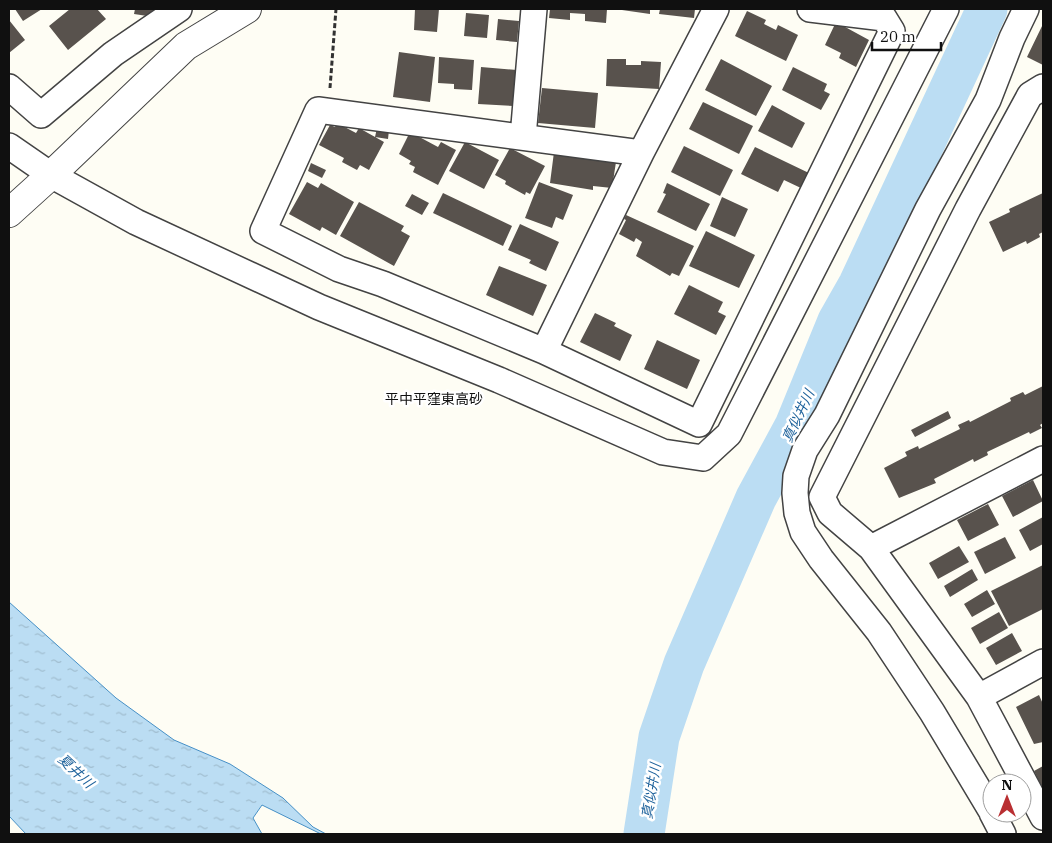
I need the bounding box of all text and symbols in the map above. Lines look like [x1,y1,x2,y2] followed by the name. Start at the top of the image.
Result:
[872,20,941,52] scale bar
[880,27,916,46] text: 20 m
[778,385,819,445] water label: 真似井川
[385,390,483,408] district label: 平中平窪東高砂
[55,750,99,793] water label: 夏井川
[638,760,665,820] water label: 真似井川
[982,773,1032,823] north arrow
[1001,776,1013,794] text: N

